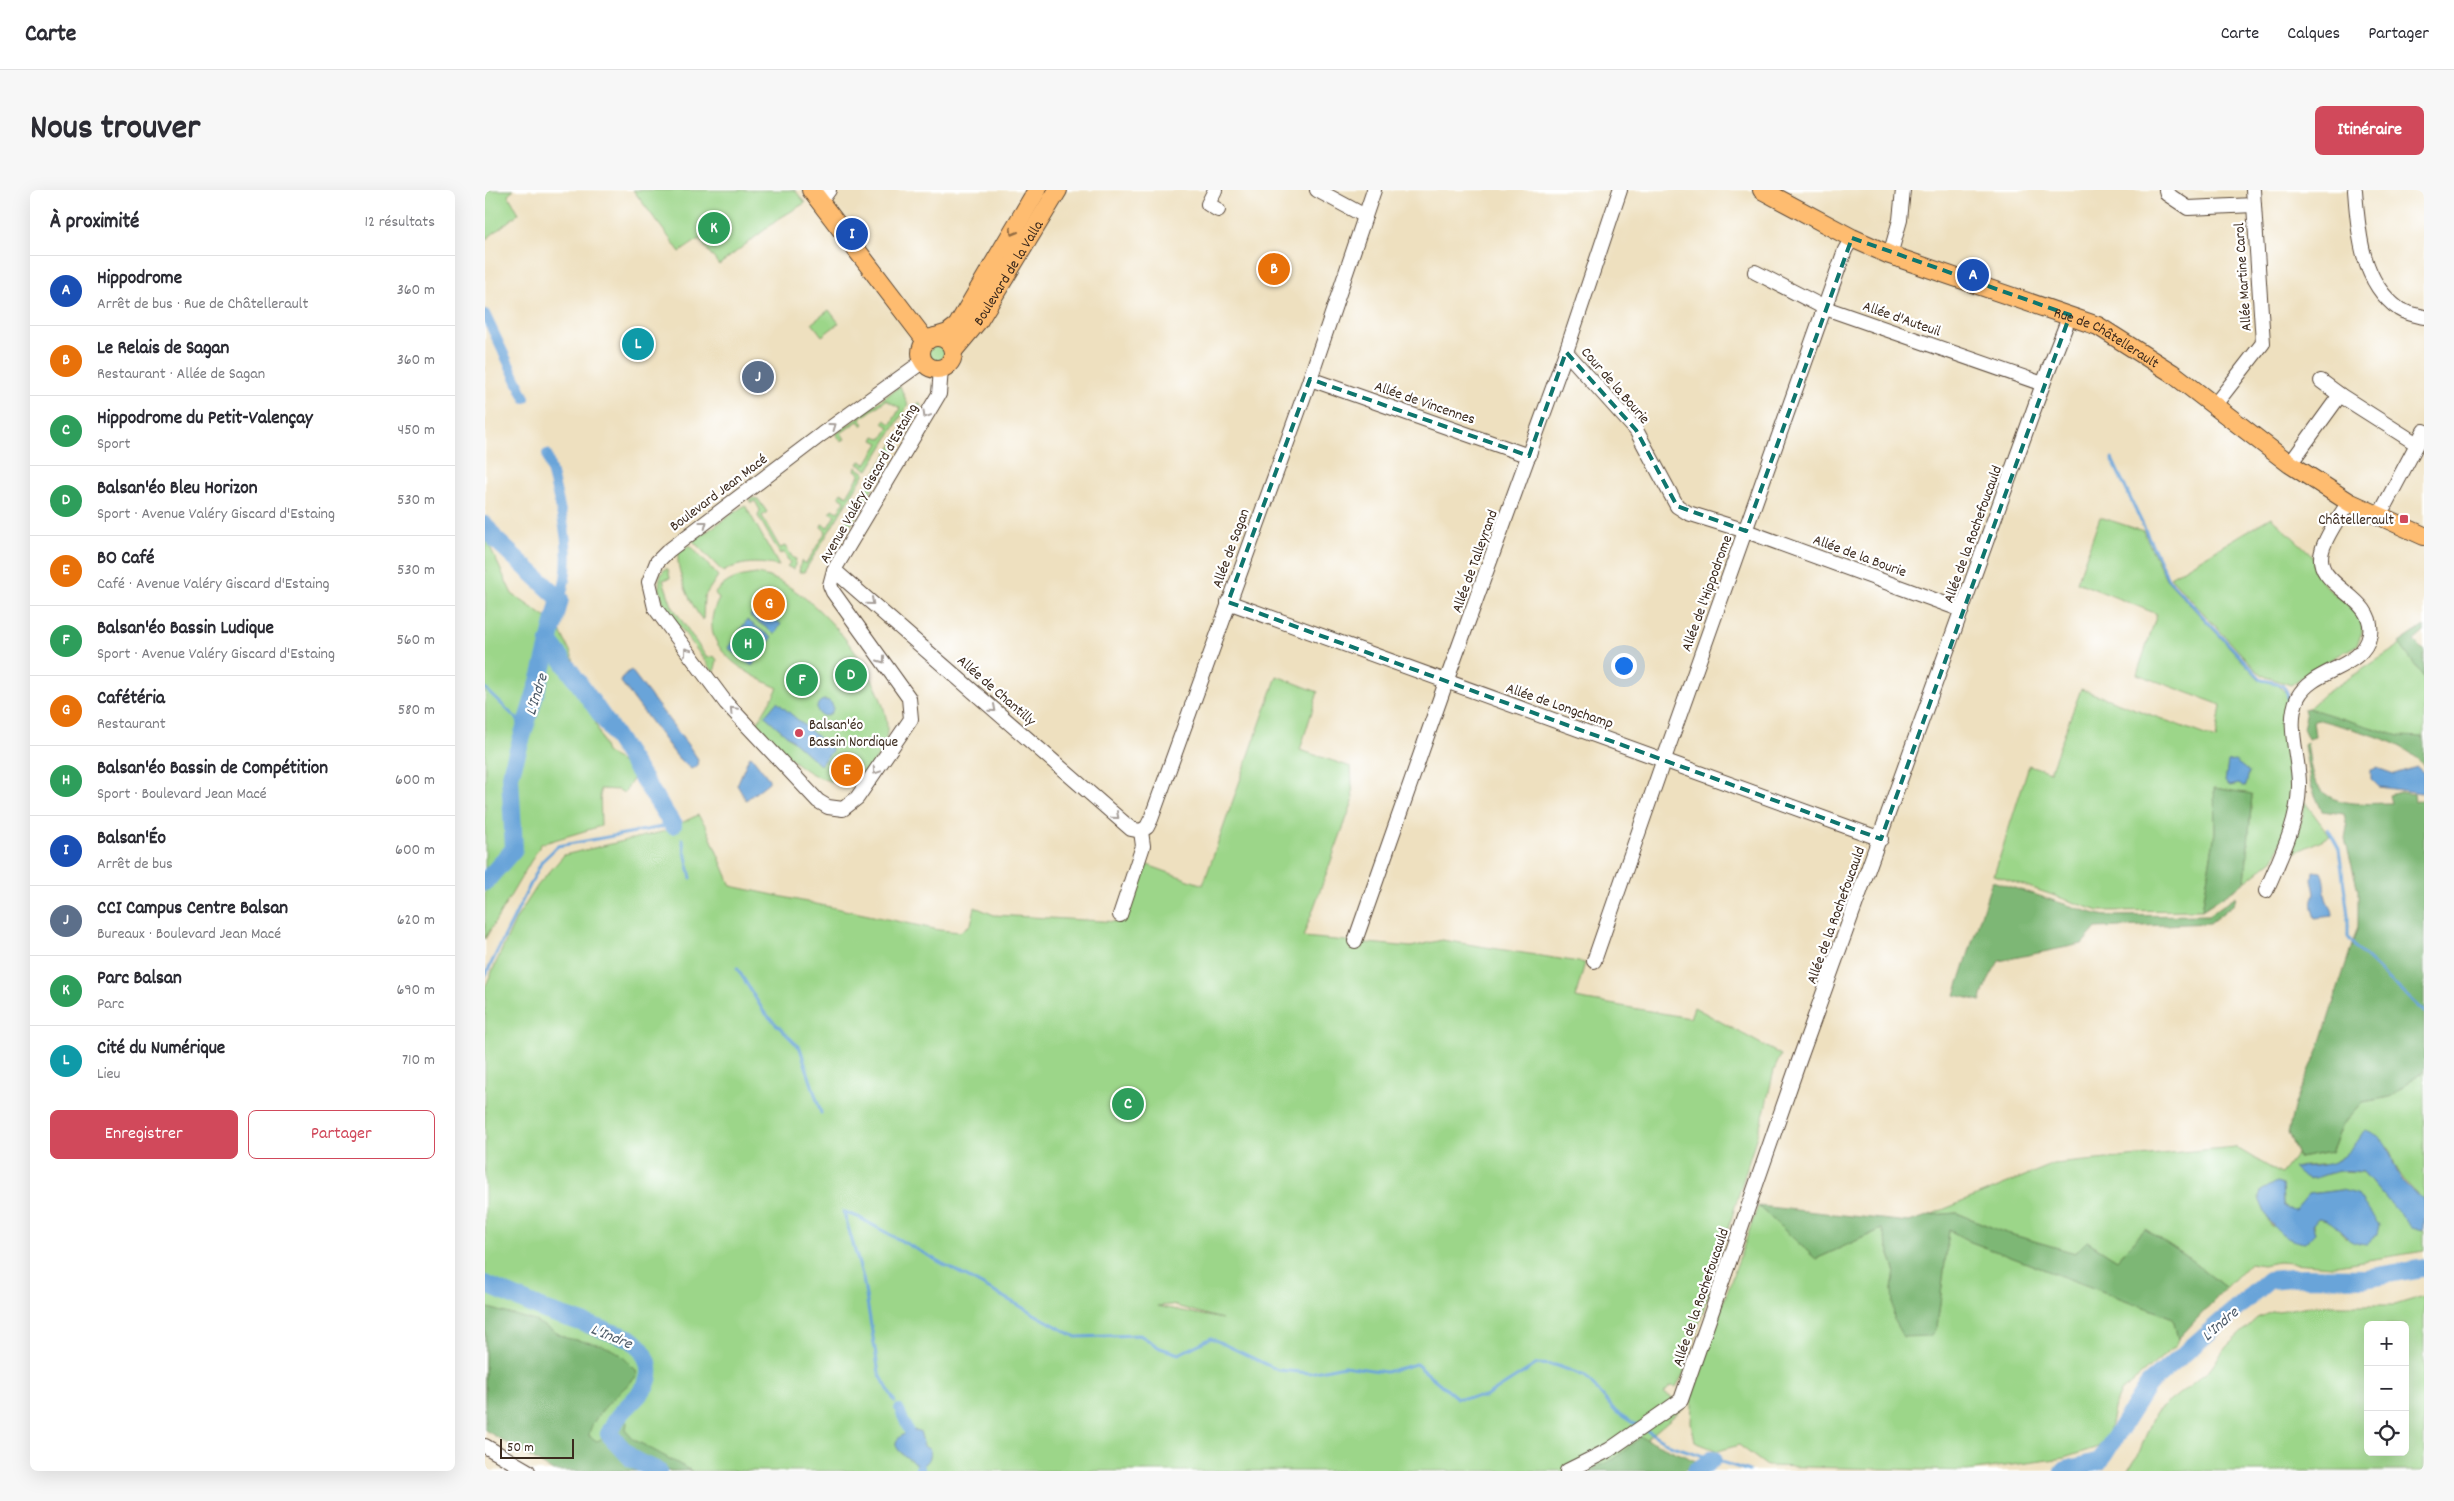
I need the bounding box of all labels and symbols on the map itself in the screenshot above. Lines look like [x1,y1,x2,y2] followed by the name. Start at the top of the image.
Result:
[698,209,730,247] pin: K
[836,215,868,253] pin: I
[969,216,1050,332] street label: Boulevard de la Valla
[2229,221,2259,332] street label: Allée Martine Carol
[1009,227,1019,236] one-way arrow
[1258,250,1290,288] pin: B
[1957,256,1989,294] pin: A
[1859,296,1944,344] street label: Allée d'Auteuil
[2050,303,2163,375] street label: Rue de Châtellerault
[622,325,654,363] pin: L
[1575,343,1654,430] street label: Cour de la Bourie
[742,358,774,396] pin: J
[1371,376,1478,431] street label: Allée de Vincennes
[815,400,925,568] street label: Avenue Valéry Giscard d'Estaing
[923,409,933,418] one-way arrow
[828,422,837,432] one-way arrow
[666,449,773,538] street label: Boulevard Jean Macé
[1939,463,2009,607] street label: Allée de la Rochefoucauld
[1207,506,1256,591] street label: Allée de Sagan
[1447,507,1505,616] street label: Allée de Talleyrand
[2318,510,2394,532] place label: Châtellerault
[2398,513,2410,525] marker: Châtellerault
[698,521,707,529] one-way arrow
[1809,530,1910,584] street label: Allée de la Bourie
[1677,532,1739,655] street label: Allée de l'Hippodrome
[753,585,785,623] pin: G
[865,596,874,605] one-way arrow
[732,625,764,663] pin: H
[684,647,693,657] one-way arrow
[951,651,1041,733] street label: Allée de Chantilly
[1611,653,1637,679] your location
[876,654,885,664] one-way arrow
[835,656,867,694] pin: D
[786,661,818,699] pin: F
[520,670,555,718] water label: L'Indre
[1503,678,1616,736] street label: Allée de Longchamp
[988,703,997,712] one-way arrow
[730,706,739,715] one-way arrow
[809,715,898,754] place label: Balsan'éo Bassin Nordique
[793,727,805,739] marker: Balsan'éo Bassin Nordique
[831,751,863,789] pin: E
[873,765,882,774] one-way arrow
[1110,810,1119,819] one-way arrow
[1802,844,1872,988] street label: Allée de la Rochefoucauld
[1112,1085,1144,1123] pin: C
[1668,1226,1736,1370] street label: Allée de la Rochefoucauld
[2197,1302,2245,1348] water label: L'Indre
[587,1319,636,1356] water label: L'Indre
[500,1436,574,1459] scale bar

